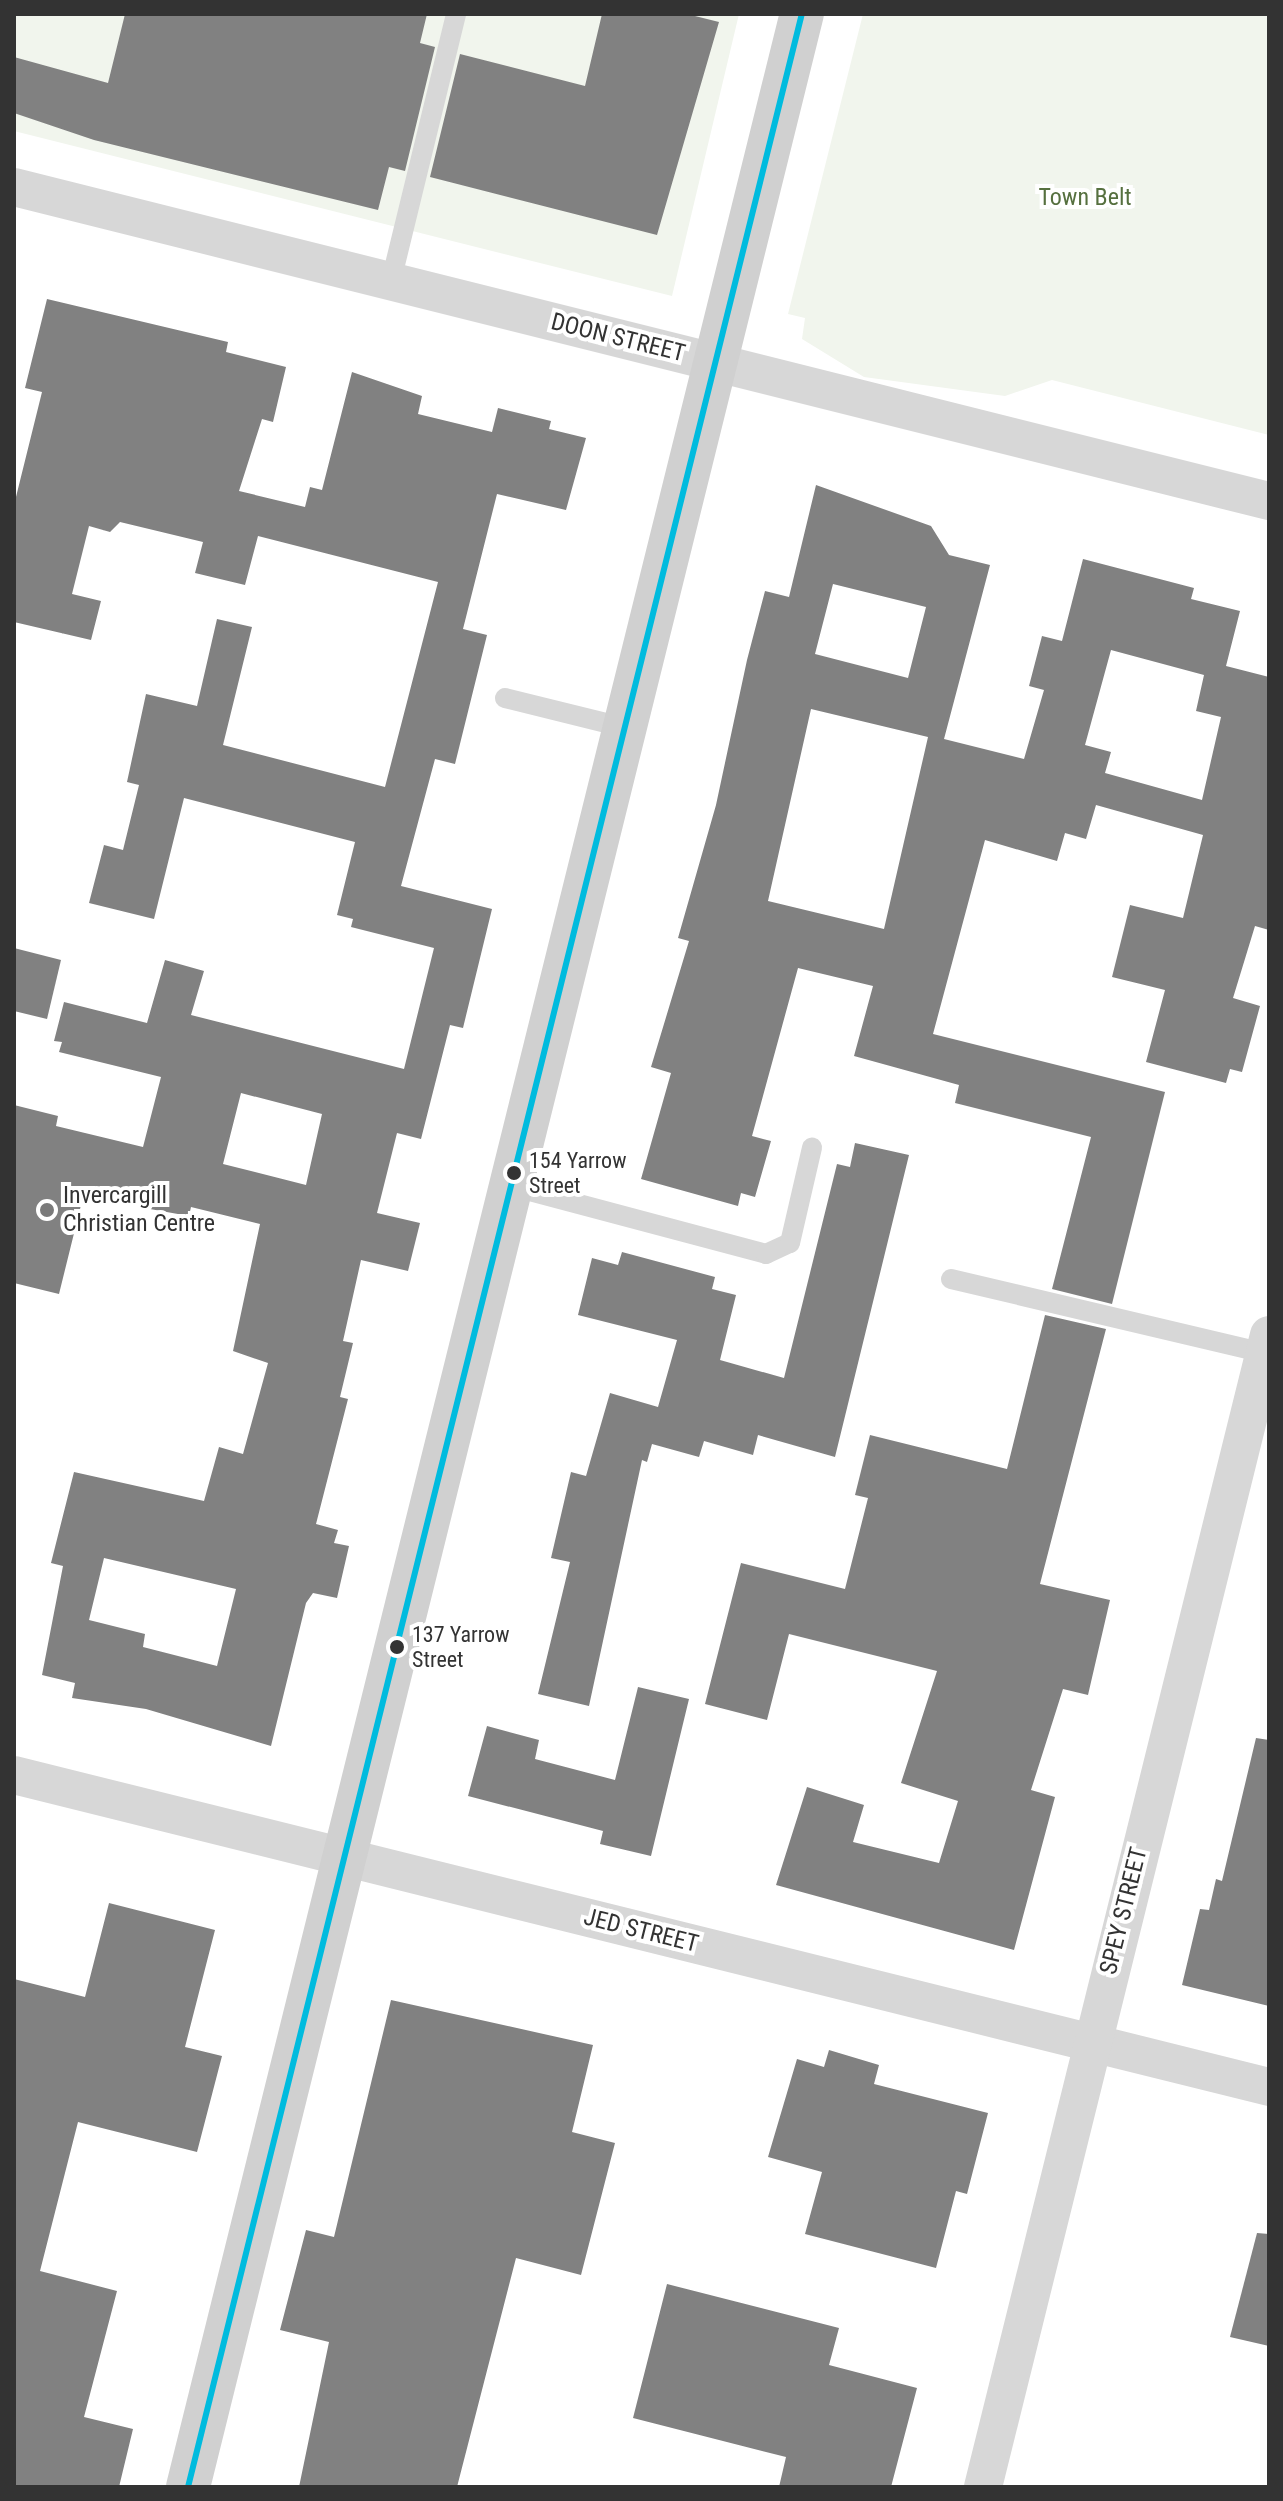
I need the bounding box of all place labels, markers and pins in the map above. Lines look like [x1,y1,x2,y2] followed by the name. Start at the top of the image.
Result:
[529,1147,626,1198] place label: 154 Yarrow Street
[506,1165,522,1181] marker: 154 Yarrow Street
[63,1182,215,1238] place label: Invercargill Christian Centre
[38,1201,56,1219] marker: Invercargill Christian Centre
[412,1621,509,1672] place label: 137 Yarrow Street
[389,1639,405,1655] marker: 137 Yarrow Street

